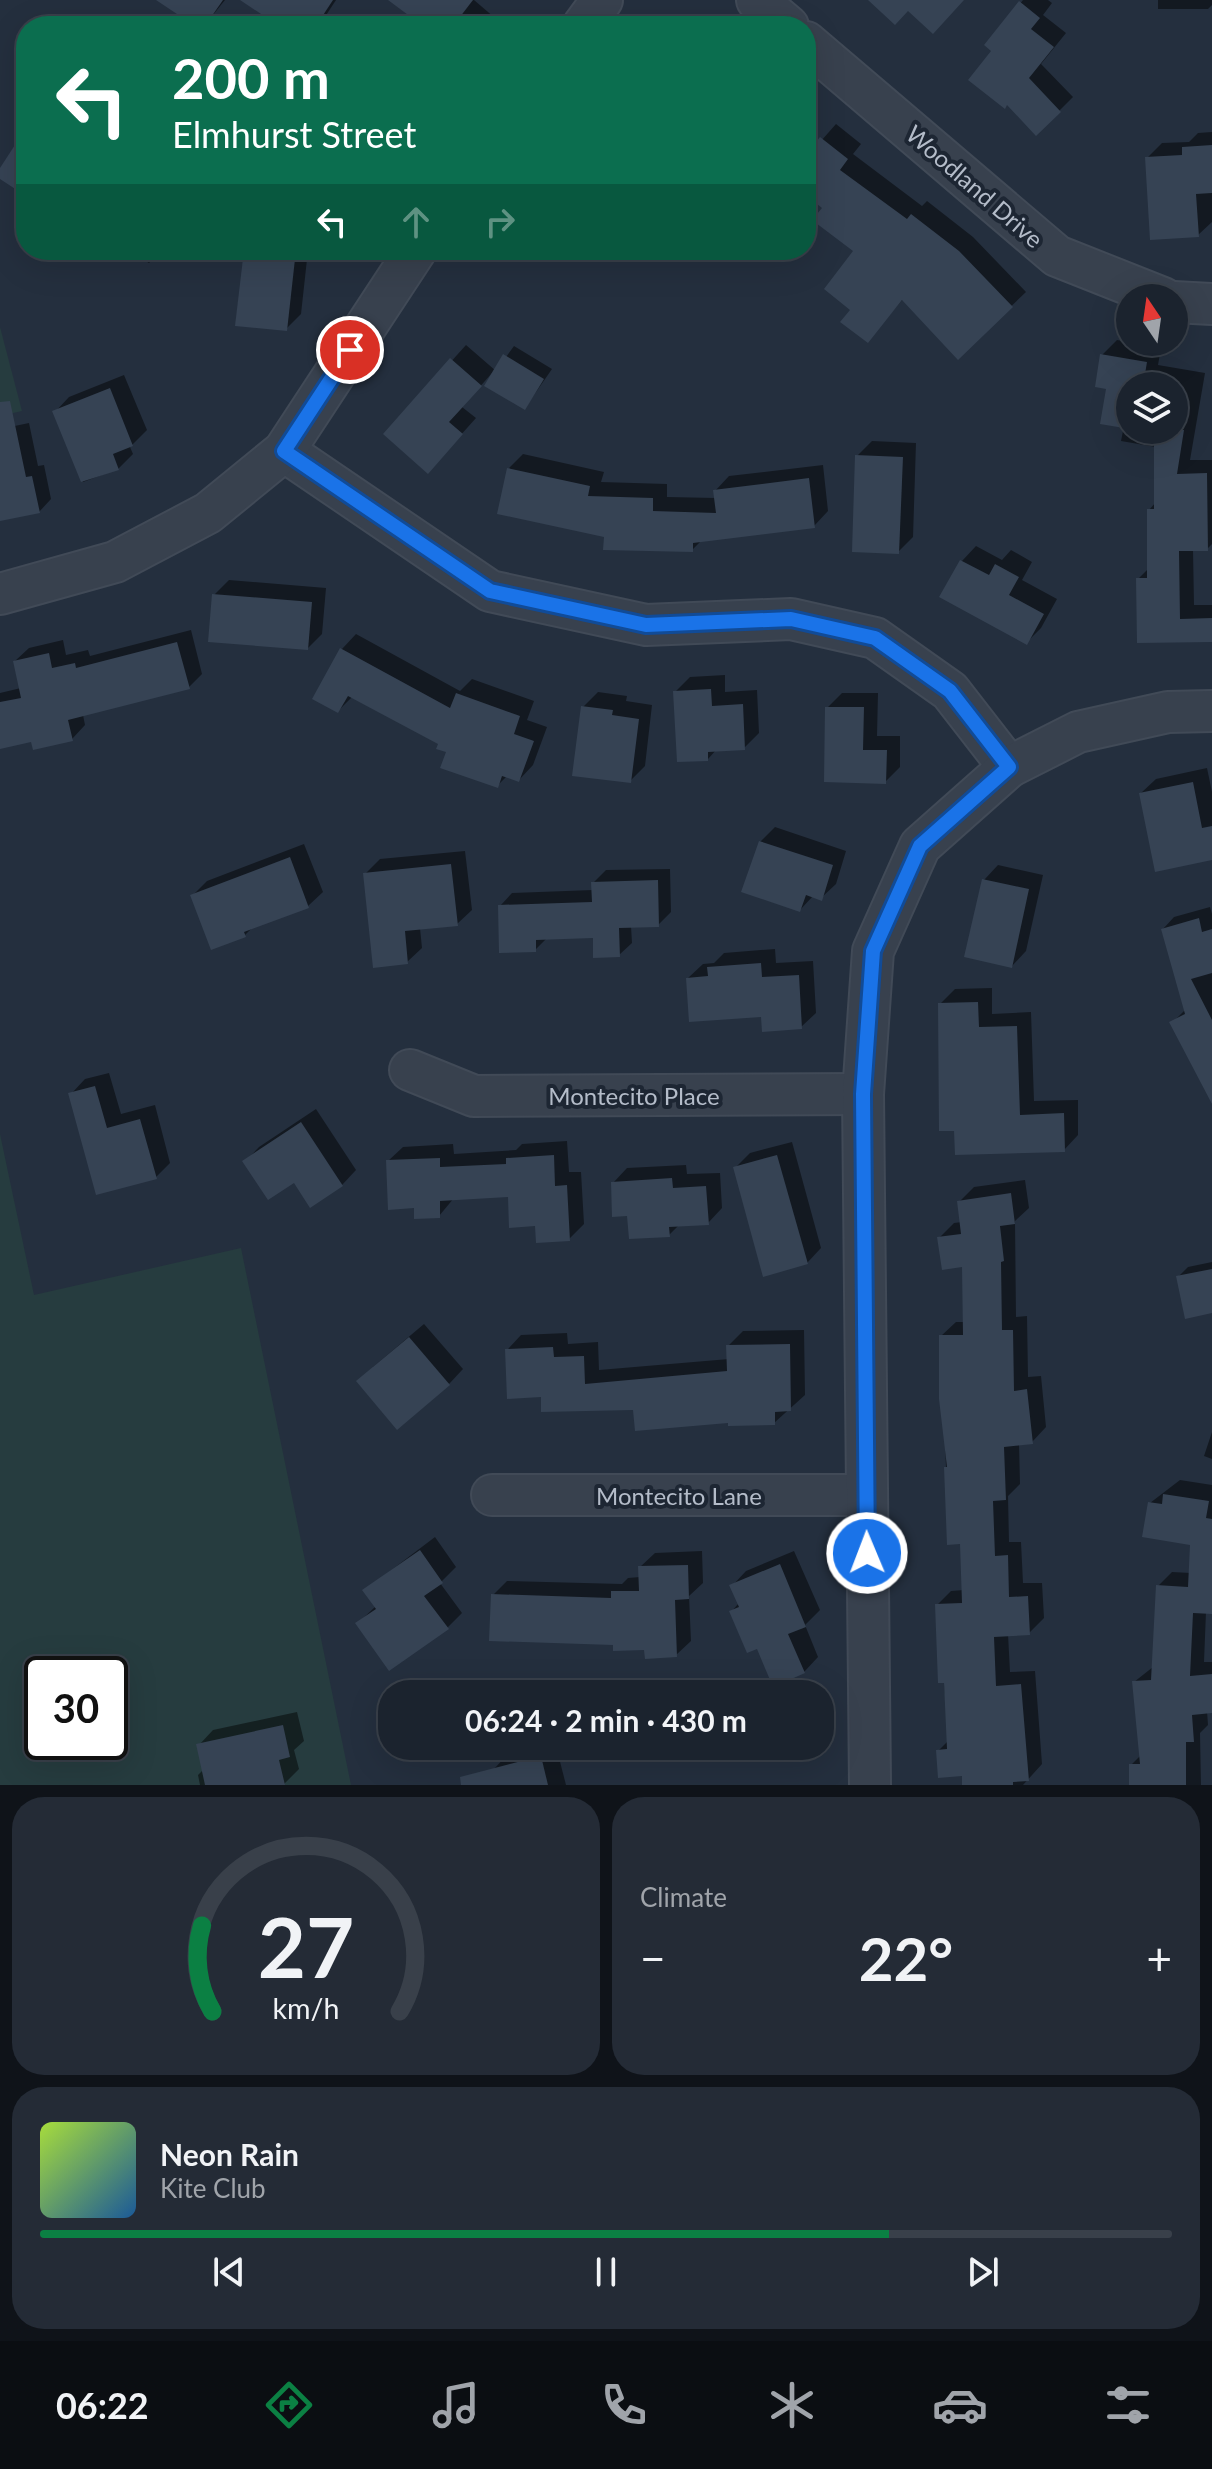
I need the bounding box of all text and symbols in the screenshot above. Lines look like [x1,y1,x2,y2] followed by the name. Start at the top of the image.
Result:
[172,44,330,111] text: 200 m
[40,48,144,152] icon: left
[172,112,416,156] text: Elmhurst Street
[901,119,1049,253] street label: Woodland Drive
[310,200,354,244] icon: left
[394,200,438,244] icon: ahead
[478,200,522,244] icon: right
[1116,284,1188,356] north arrow
[1116,284,1188,444] map controls
[316,316,384,384] pin
[328,328,372,372] icon: arrive
[1116,372,1188,444] button: layers
[548,1081,720,1110] street label: Montecito Place
[596,1481,762,1510] street label: Montecito Lane
[825,1511,909,1595] position arrow
[24,1656,128,1760] speed limit sign: 30
[465,1702,747,1738] text: 06:24 · 2 min · 430 m
[640,1881,727,1913] text: Climate
[258,1896,354,1996] text: 27
[859,1922,953,1994] text: 22°
[640,1932,666,1984] text: −
[1146,1932,1172,1984] text: +
[273,1991,339,2025] text: km/h
[160,2136,299,2172] text: Neon Rain
[160,2172,266,2204] text: Kite Club
[207,2250,251,2294] icon: previous
[584,2250,628,2294] icon: pause
[961,2250,1005,2294] icon: next
[261,2377,317,2433] icon: directions
[428,2377,484,2433] icon: music
[596,2377,652,2433] icon: phone
[764,2377,820,2433] icon: climate
[932,2377,988,2433] icon: car
[1100,2377,1156,2433] icon: filters
[56,2383,149,2427] text: 06:22

